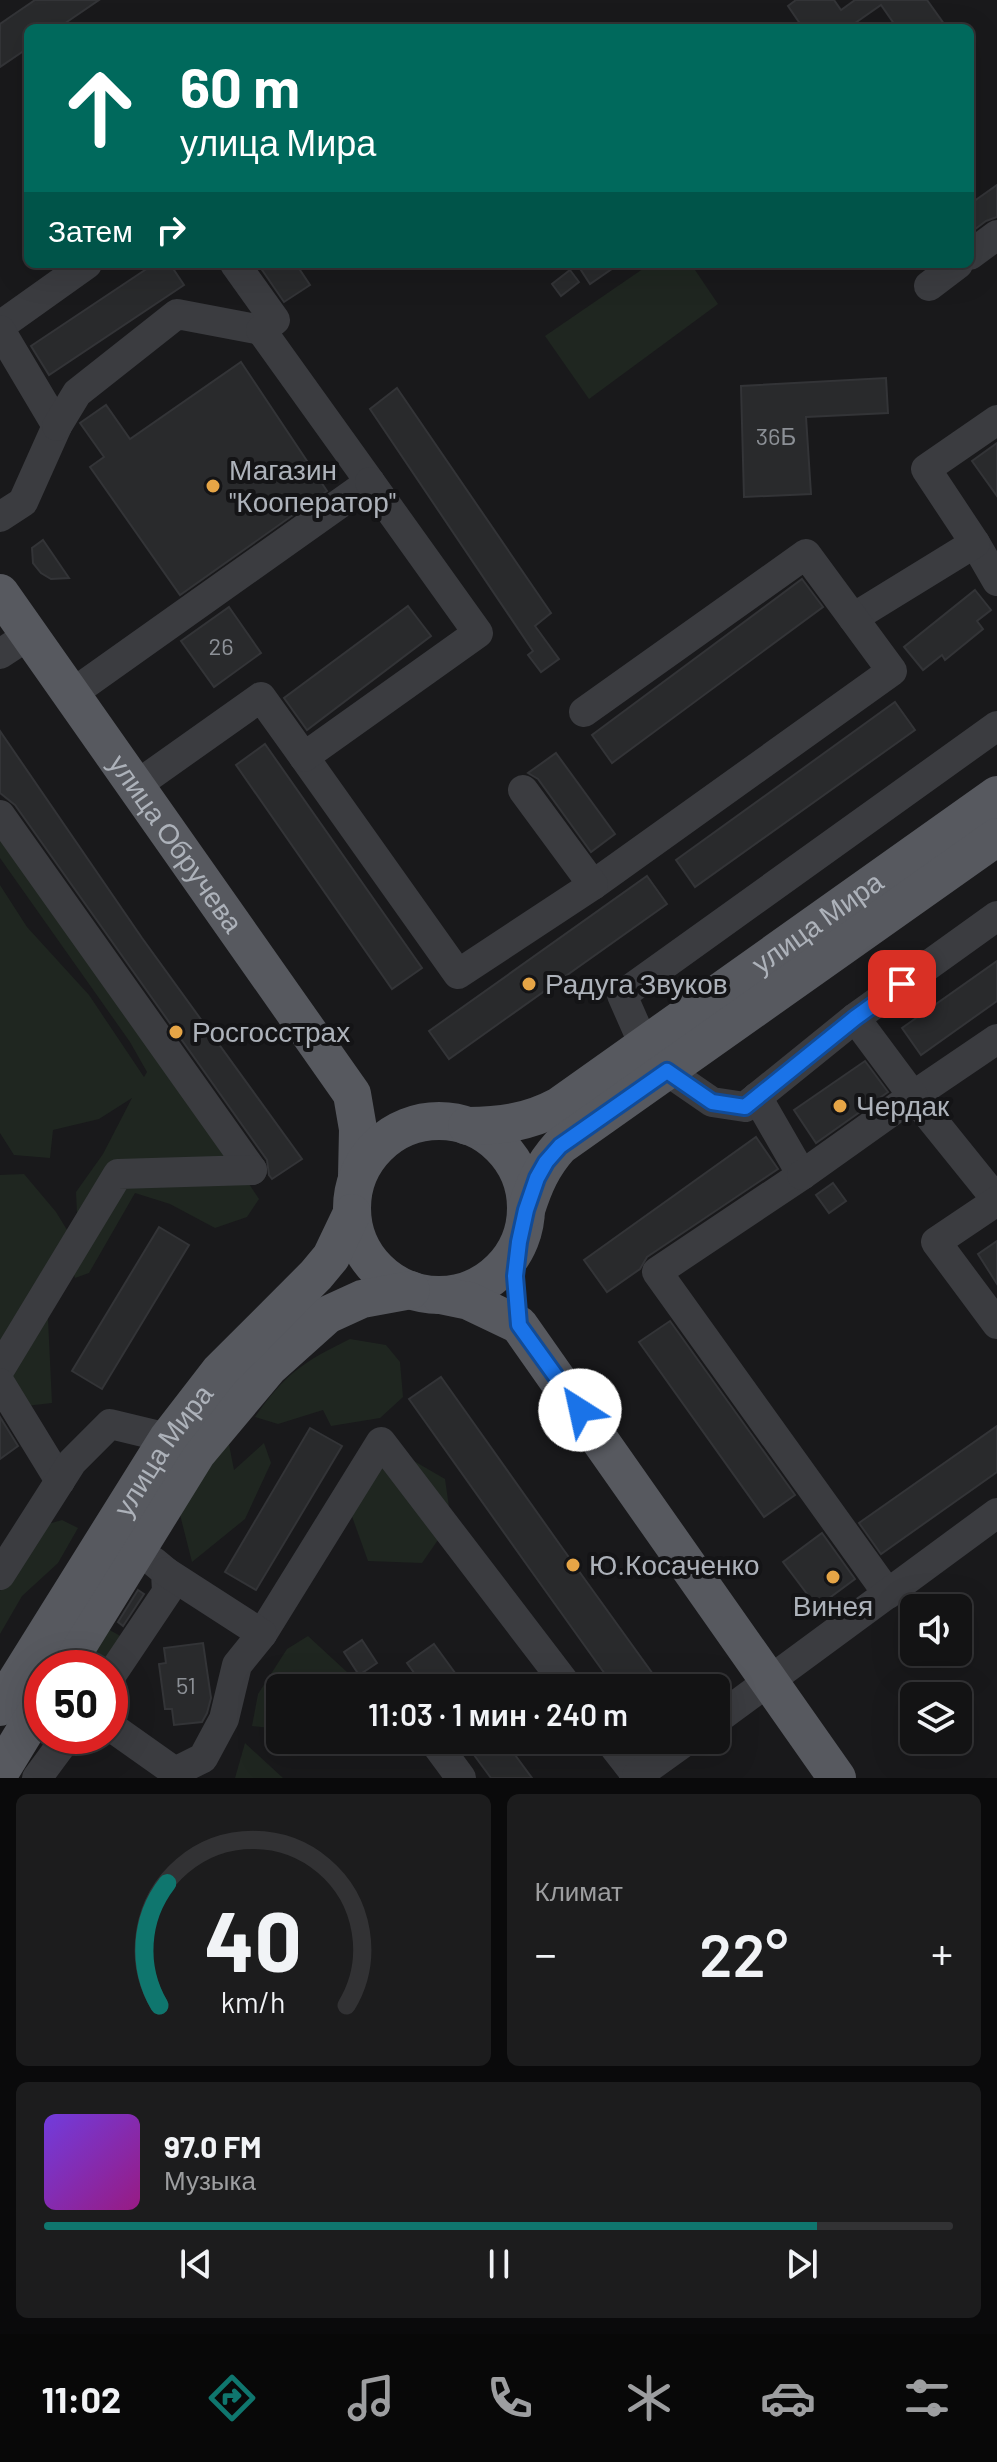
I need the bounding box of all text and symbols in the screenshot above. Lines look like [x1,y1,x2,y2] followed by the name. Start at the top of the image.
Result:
[180,52,300,119] text: 60 m
[48,56,152,160] icon: ahead
[180,120,376,163] text: улица Мира
[149,208,193,252] icon: right
[48,212,133,248] text: Затем
[756,421,796,450] house number: 36Б
[229,452,396,518] place label: Магазин "Кооператор"
[204,477,222,495] marker: Магазин "Кооператор"
[208,631,234,660] house number: 26
[102,747,251,939] street label: улица Обручева
[745,863,889,980] street label: улица Мира
[868,950,936,1018] pin
[880,962,924,1006] icon: arrive
[545,966,728,1000] place label: Радуга Звуков
[520,975,538,993] marker: Радуга Звуков
[192,1014,350,1048] place label: Росгосстрах
[167,1023,185,1041] marker: Росгосстрах
[856,1088,950,1122] place label: Чердак
[831,1097,849,1115] marker: Чердак
[538,1368,622,1452] position arrow
[105,1377,220,1522] street label: улица Мира
[589,1547,760,1581] place label: Ю.Косаченко
[564,1556,582,1574] marker: Ю.Косаченко
[824,1568,842,1586] marker: Винея
[793,1588,873,1622] place label: Винея
[900,1594,972,1754] map controls
[900,1594,972,1666] button: sound
[24,1650,128,1754] speed limit sign: 50
[176,1670,196,1699] house number: 51
[900,1682,972,1754] button: layers
[368,1696,628,1732] text: 11:03 · 1 мин · 240 m
[535,1875,623,1906] text: Климат
[204,1889,302,1989] text: 40
[699,1917,788,1989] text: 22°
[535,1926,557,1979] text: −
[931,1926,953,1979] text: +
[221,1984,286,2019] text: km/h
[164,2128,262,2164] text: 97.0 FM
[164,2164,256,2195] text: Музыка
[174,2242,218,2286] icon: previous
[477,2242,521,2286] icon: pause
[780,2242,824,2286] icon: next
[204,2370,260,2426] icon: directions
[343,2370,399,2426] icon: music
[482,2370,538,2426] icon: phone
[621,2370,677,2426] icon: climate
[760,2370,816,2426] icon: car
[899,2370,955,2426] icon: filters
[42,2377,121,2420] text: 11:02

